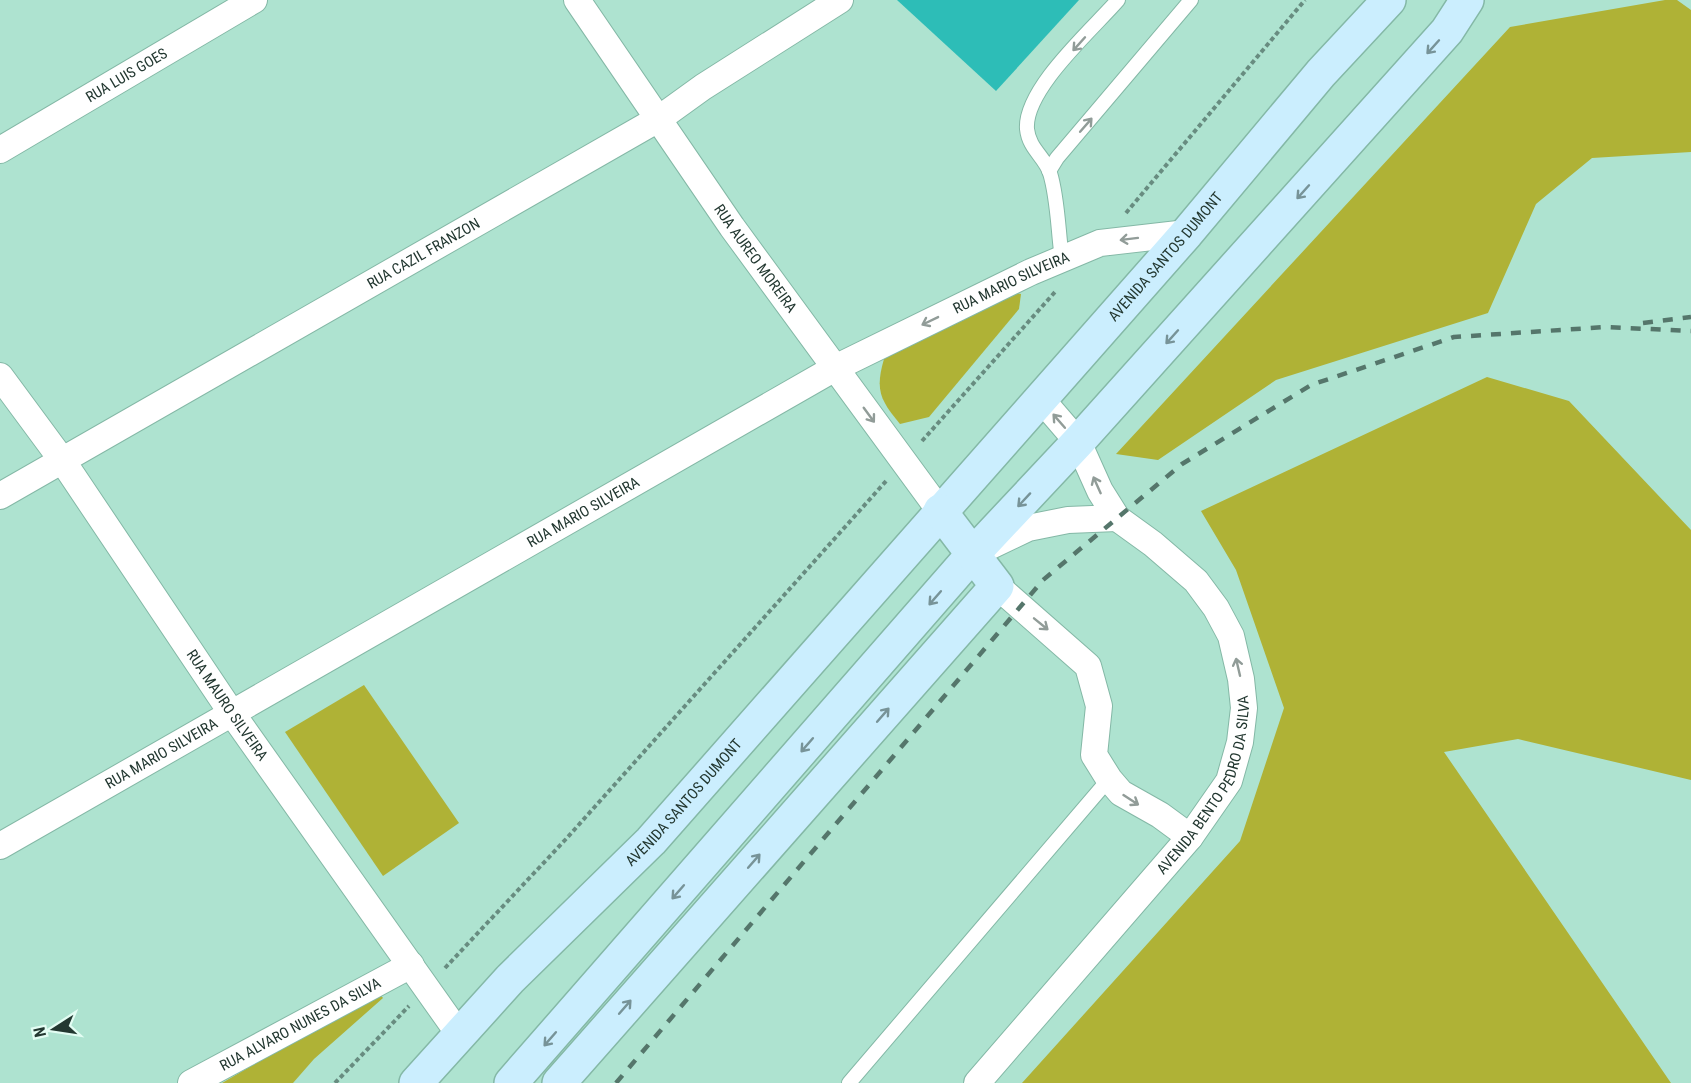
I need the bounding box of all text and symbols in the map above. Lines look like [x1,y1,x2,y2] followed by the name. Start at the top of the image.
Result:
[1072,36,1086,51] one-way arrow
[1426,40,1440,55] one-way arrow
[83,44,171,106] street label: RUA LUIS GOES
[1079,117,1092,133] one-way arrow
[1296,185,1310,200] one-way arrow
[1104,188,1226,325] street label: AVENIDA SANTOS DUMONT
[710,201,801,316] street label: RUA AUREO MOREIRA
[364,214,483,293] street label: RUA CAZIL FRANZON
[1120,234,1139,245] one-way arrow
[950,248,1072,318] street label: RUA MARIO SILVEIRA
[922,316,940,327] one-way arrow
[1165,330,1179,345] one-way arrow
[863,406,875,422] one-way arrow
[1053,413,1066,429] one-way arrow
[524,473,643,551] street label: RUA MARIO SILVEIRA
[1091,477,1103,495] one-way arrow
[1017,493,1031,508] one-way arrow
[928,590,942,605] one-way arrow
[1033,618,1049,631] one-way arrow
[183,646,272,765] street label: RUA MAURO SILVEIRA
[1232,658,1244,677] one-way arrow
[1153,694,1254,878] street label: AVENIDA BENTO PEDRO DA SILVA
[876,708,890,723] one-way arrow
[102,714,221,793] street label: RUA MARIO SILVEIRA
[622,735,746,870] street label: AVENIDA SANTOS DUMONT
[800,737,813,753] one-way arrow
[1122,794,1139,806] one-way arrow
[747,854,761,869] one-way arrow
[671,884,685,899] one-way arrow
[217,974,384,1075] street label: RUA ALVARO NUNES DA SILVA
[24,999,84,1059] north arrow
[618,1000,632,1015] one-way arrow
[30,1025,50,1039] text: N
[543,1031,557,1046] one-way arrow

